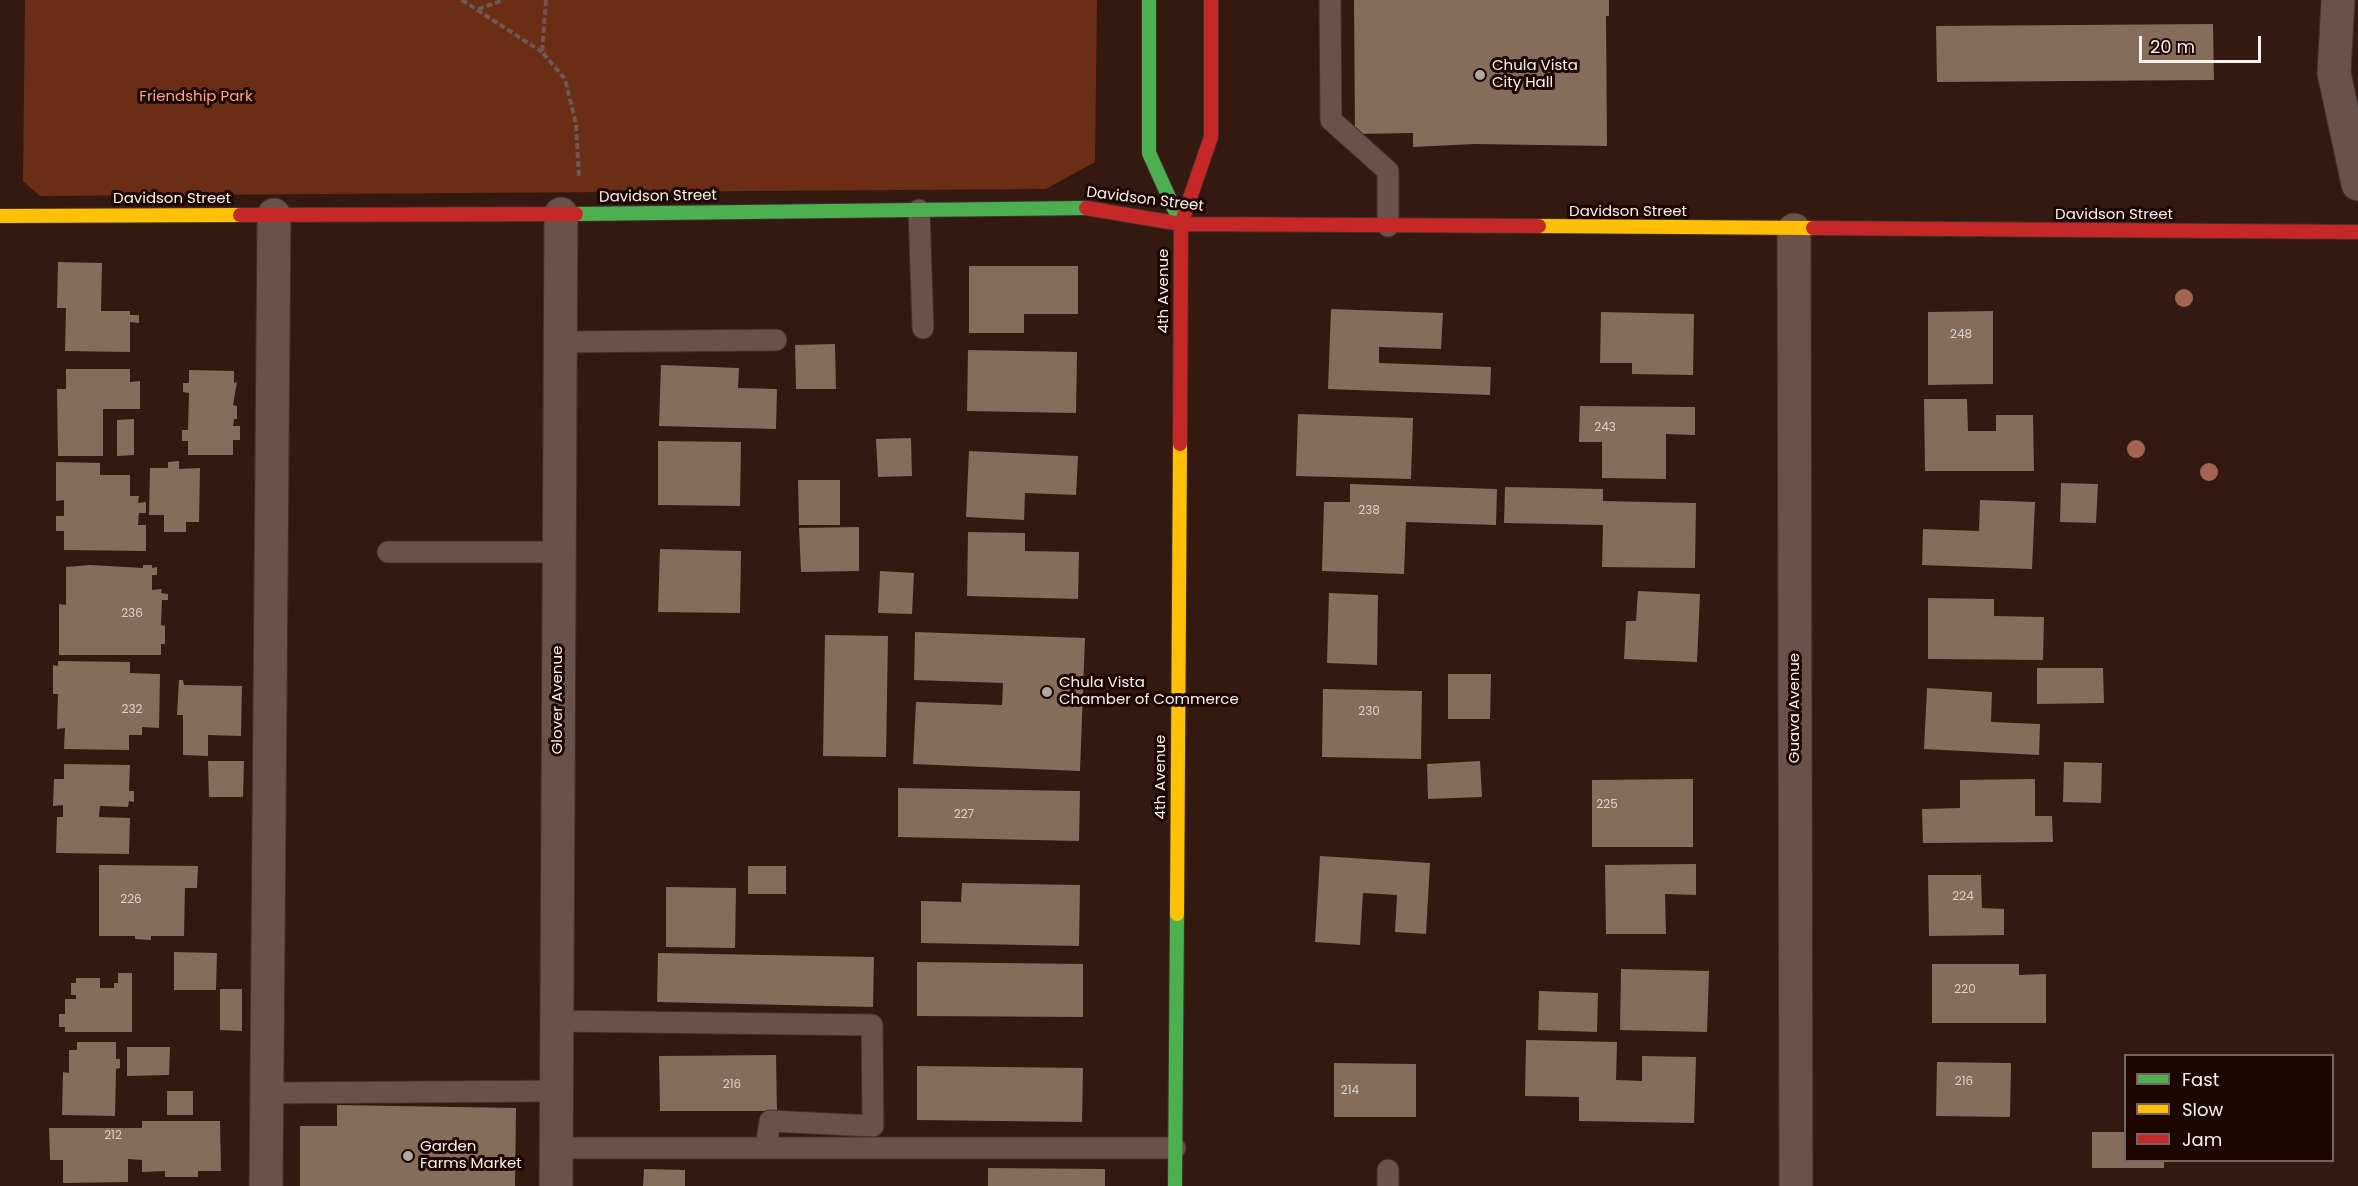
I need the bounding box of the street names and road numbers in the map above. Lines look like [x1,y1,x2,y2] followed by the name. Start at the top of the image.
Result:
[1085,184,1205,216] street label: Davidson Street
[599,187,717,207] street label: Davidson Street
[113,190,231,208] street label: Davidson Street
[1569,203,1687,221] street label: Davidson Street
[2055,206,2173,224] street label: Davidson Street
[1155,249,1173,333] street label: 4th Avenue
[549,646,567,754] street label: Glover Avenue
[1786,653,1804,763] street label: Guava Avenue
[1152,735,1170,819] street label: 4th Avenue

